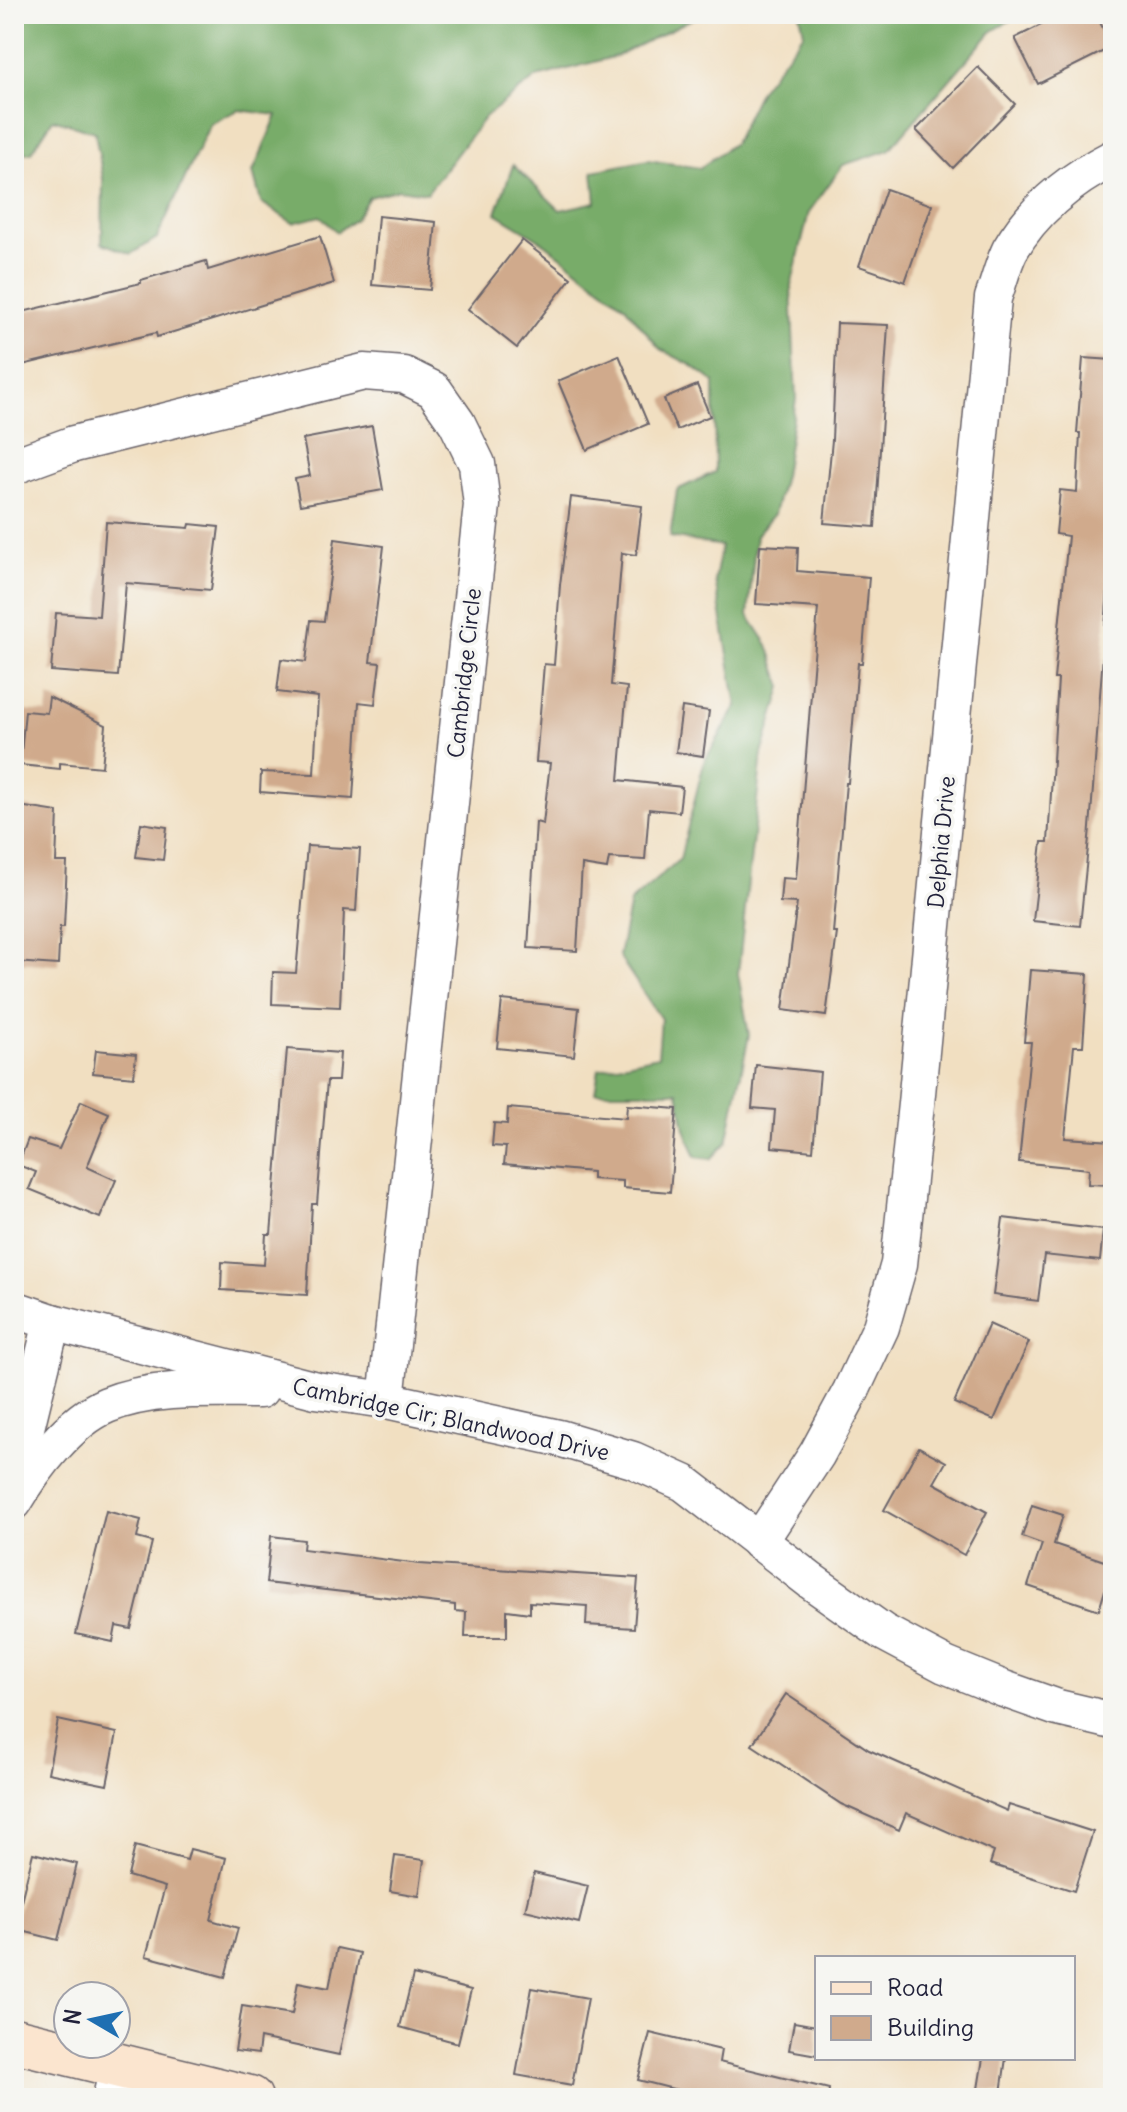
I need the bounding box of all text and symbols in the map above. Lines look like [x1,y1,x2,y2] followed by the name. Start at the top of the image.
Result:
[441,587,487,759] street label: Cambridge Circle
[921,775,961,909] street label: Delphia Drive
[290,1372,612,1466] street label: Cambridge Cir; Blandwood Drive
[815,1956,1075,2060] legend
[887,1972,943,2002] text: Road
[52,1980,132,2060] north arrow
[57,2007,87,2027] text: N
[887,2012,974,2042] text: Building

